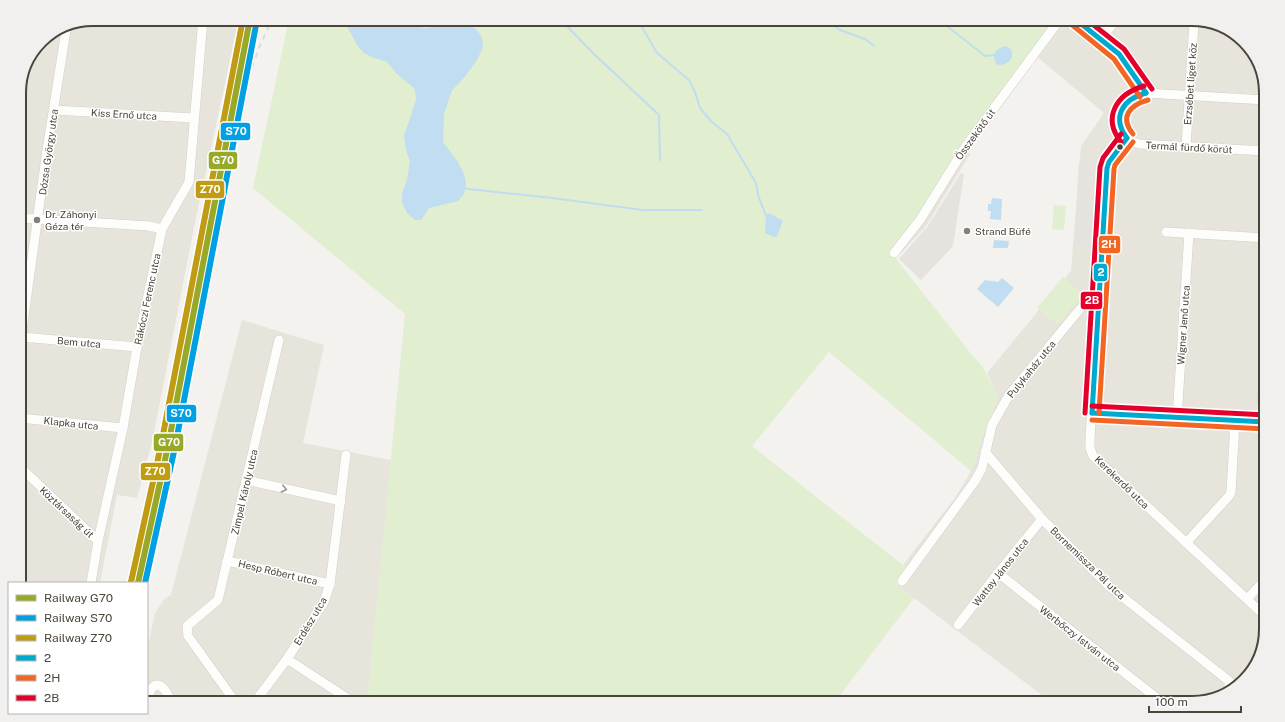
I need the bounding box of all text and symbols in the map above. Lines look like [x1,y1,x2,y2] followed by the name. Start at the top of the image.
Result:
[1181,42,1199,125] street label: Erzsébet liget köz
[91,106,157,122] street label: Kiss Ernő utca
[952,106,998,162] street label: Összekötő út
[36,108,60,196] street label: Dózsa György utca
[220,122,251,141] line badge: S70
[225,125,247,137] text: S70
[1145,139,1233,155] street label: Termál fürdő körút
[1115,142,1125,152] unlabelled marker
[208,151,238,170] line badge: G70
[212,154,234,166] text: G70
[195,180,225,199] line badge: Z70
[199,183,221,195] text: Z70
[45,208,97,232] place label: Dr. Záhonyi Géza tér
[32,215,42,225] marker: Dr. Záhonyi Géza tér
[975,225,1031,237] place label: Strand Büfé
[962,226,972,236] marker: Strand Büfé
[1098,235,1121,254] line badge: 2H
[1101,238,1117,250] text: 2H
[131,252,163,346] street label: Rákóczi Ferenc utca
[1093,263,1108,282] line badge: 2
[1098,266,1105,278] text: 2
[1174,285,1192,365] street label: Wigner Jenő utca
[1080,291,1103,310] line badge: 2B
[1085,294,1100,306] text: 2B
[57,334,101,350] street label: Bem utca
[1004,338,1058,400] street label: Pulykaház utca
[166,404,197,423] line badge: S70
[170,407,192,419] text: S70
[43,414,99,432] street label: Klapka utca
[153,433,184,452] line badge: G70
[158,436,180,448] text: G70
[228,448,260,536] street label: Zimpel Károly utca
[1092,453,1152,511] street label: Kerekerdő utca
[140,462,171,481] line badge: Z70
[144,465,166,477] text: Z70
[37,484,97,540] street label: Köztársaság út
[281,484,288,492] one-way arrow
[1048,524,1128,602] street label: Bornemissza Pál utca
[970,535,1030,609] street label: Wattay János utca
[237,557,319,587] street label: Hesp Róbert utca
[8,582,148,714] legend
[44,591,113,605] text: Railway G70
[291,595,329,647] street label: Erdész utca
[1037,603,1123,673] street label: Werbőczy István utca
[44,611,112,625] text: Railway S70
[44,631,112,645] text: Railway Z70
[44,651,51,665] text: 2
[44,671,60,685] text: 2H
[1149,688,1241,714] scale bar
[44,691,59,705] text: 2B
[1155,695,1188,709] text: 100 m

